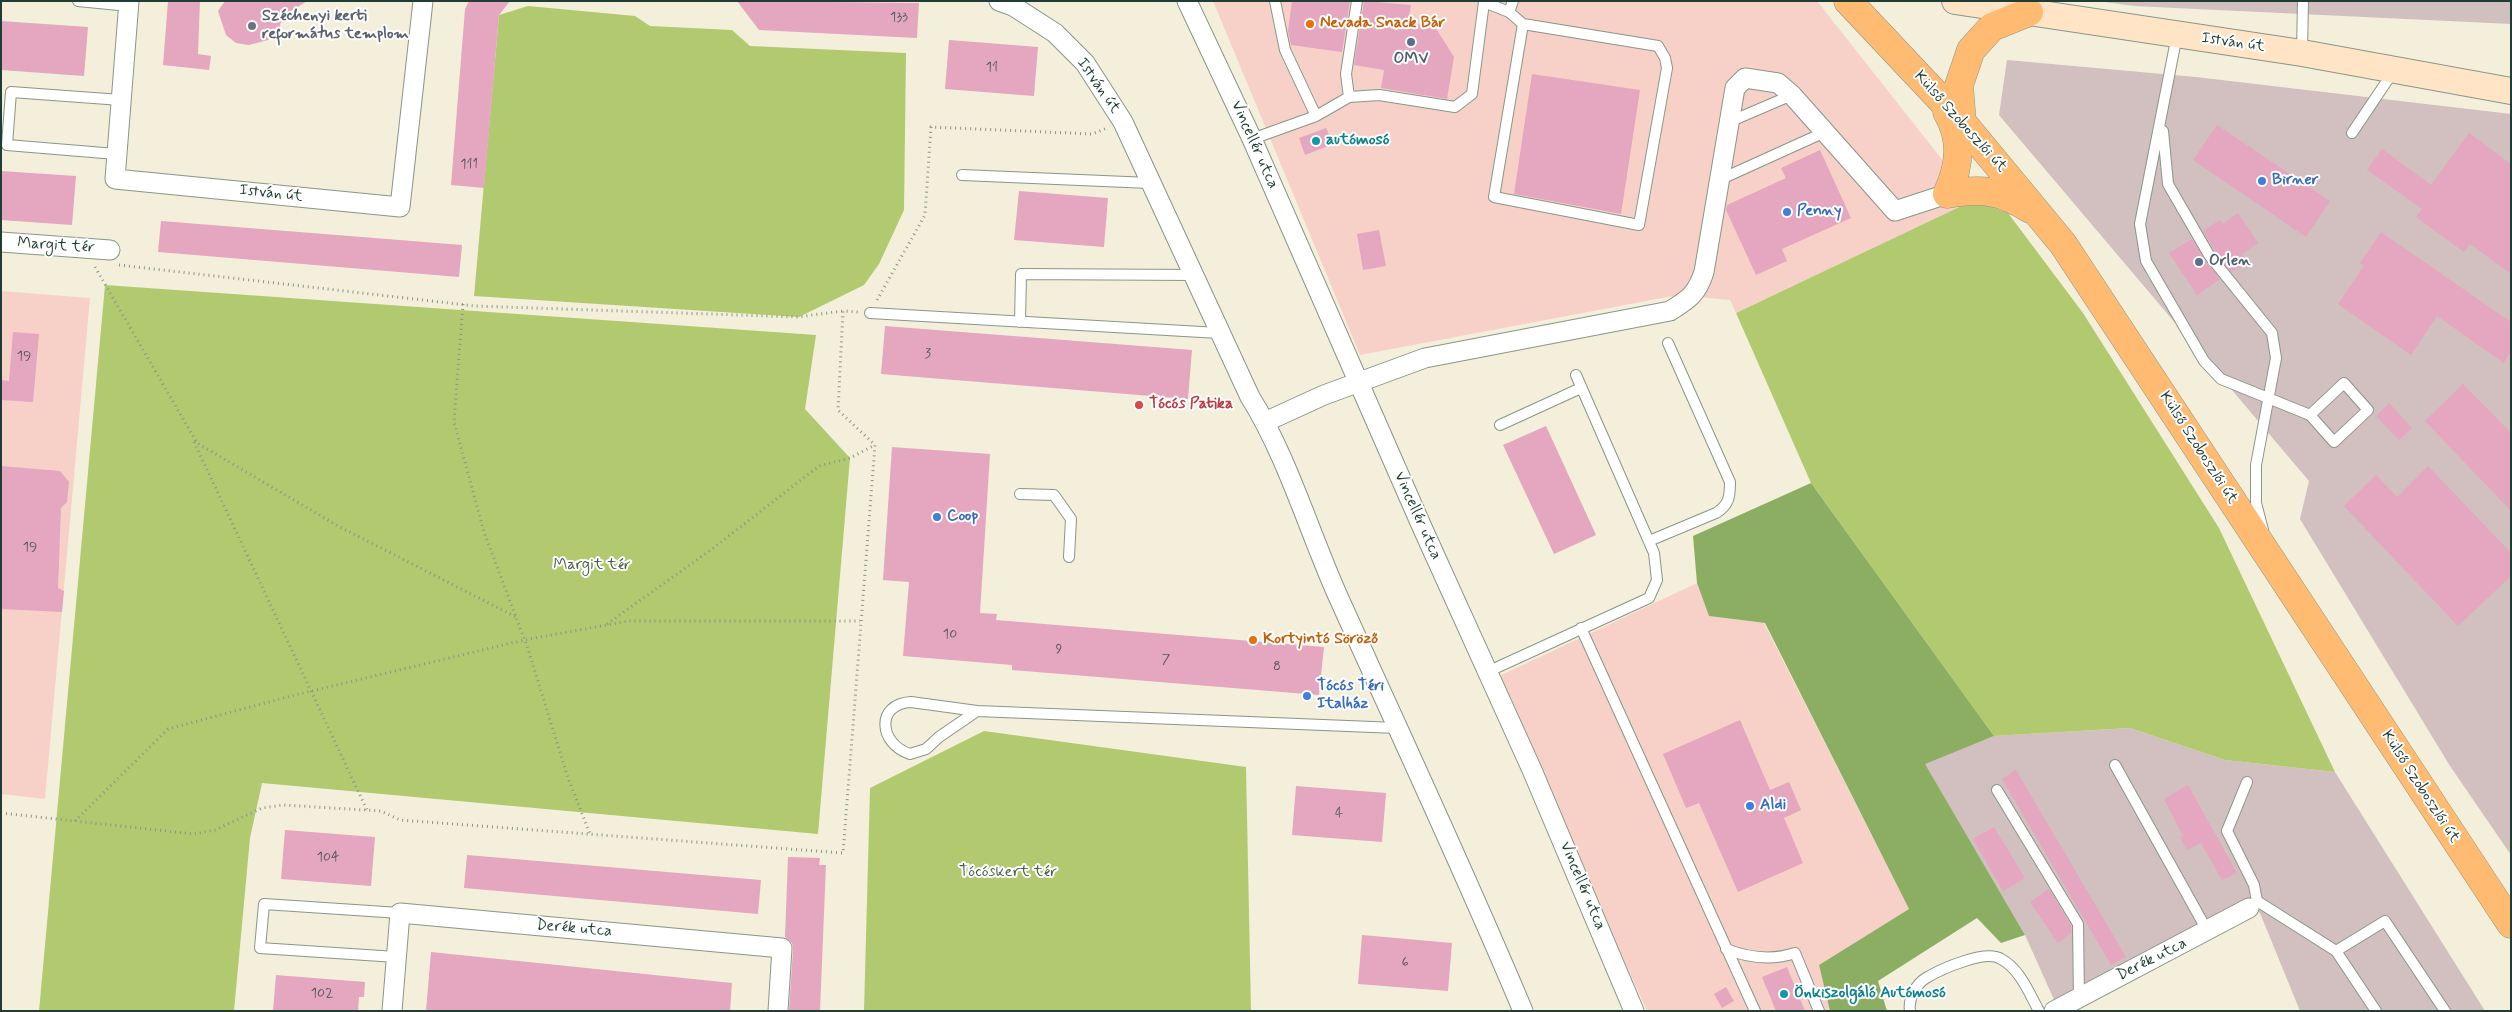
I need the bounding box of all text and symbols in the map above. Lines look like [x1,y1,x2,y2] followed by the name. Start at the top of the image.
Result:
[262,7,409,45] place label: Széchenyi kerti református templom
[890,10,908,26] house number: 133
[1320,14,1445,34] place label: Nevada Snack Bár
[1304,18,1316,30] marker: Nevada Snack Bár
[246,20,258,32] marker: Széchenyi kerti református templom
[2200,29,2266,57] street label: István út
[1405,36,1417,48] marker: OMV
[1393,50,1429,70] place label: OMV
[1072,54,1124,118] street label: István út
[986,60,998,76] house number: 11
[1909,67,2011,177] street label: Külső Szoboszlói út
[1226,98,1282,192] street label: Vincellér utca
[1326,131,1390,151] place label: autómosó
[1310,135,1322,147] marker: autómosó
[460,157,478,173] house number: 111
[2272,171,2318,191] place label: Birner
[2256,175,2268,187] marker: Birner
[238,181,304,207] street label: István út
[1797,202,1842,222] place label: Penny
[1781,206,1793,218] marker: Penny
[17,234,95,258] street label: Margit tér
[2209,252,2251,272] place label: Orlen
[2193,256,2205,268] marker: Orlen
[925,346,931,362] house number: 3
[17,349,31,365] house number: 19
[2155,388,2241,508] street label: Külső Szoboszlói út
[1149,395,1233,415] place label: Tócós Patika
[1133,399,1145,411] marker: Tócós Patika
[1389,469,1445,563] street label: Vincellér utca
[947,507,978,527] place label: Coop
[931,511,943,523] marker: Coop
[23,540,37,556] house number: 19
[553,556,631,576] park label: Margit tér
[943,627,957,643] house number: 10
[1263,630,1378,650] place label: Kortyintó Söröző
[1247,634,1259,646] marker: Kortyintó Söröző
[1056,642,1062,658] house number: 9
[1162,652,1170,668] house number: 7
[1273,659,1281,675] house number: 8
[1317,677,1384,715] place label: Tócós Téri Italház
[1301,690,1313,702] marker: Tócós Téri Italház
[2377,727,2463,847] street label: Külső Szoboszlói út
[1760,796,1786,816] place label: Aldi
[1744,800,1756,812] marker: Aldi
[1335,806,1343,822] house number: 4
[1555,839,1609,933] street label: Vincellér utca
[317,850,339,866] house number: 104
[959,863,1057,883] park label: Tócóskert tér
[535,916,613,942] street label: Derék utca
[2114,934,2190,986] street label: Derék utca
[1401,955,1409,971] house number: 6
[1794,984,1946,1004] place label: Önkiszolgáló Autómosó
[311,986,333,1002] house number: 102
[1778,988,1790,1000] marker: Önkiszolgáló Autómosó

